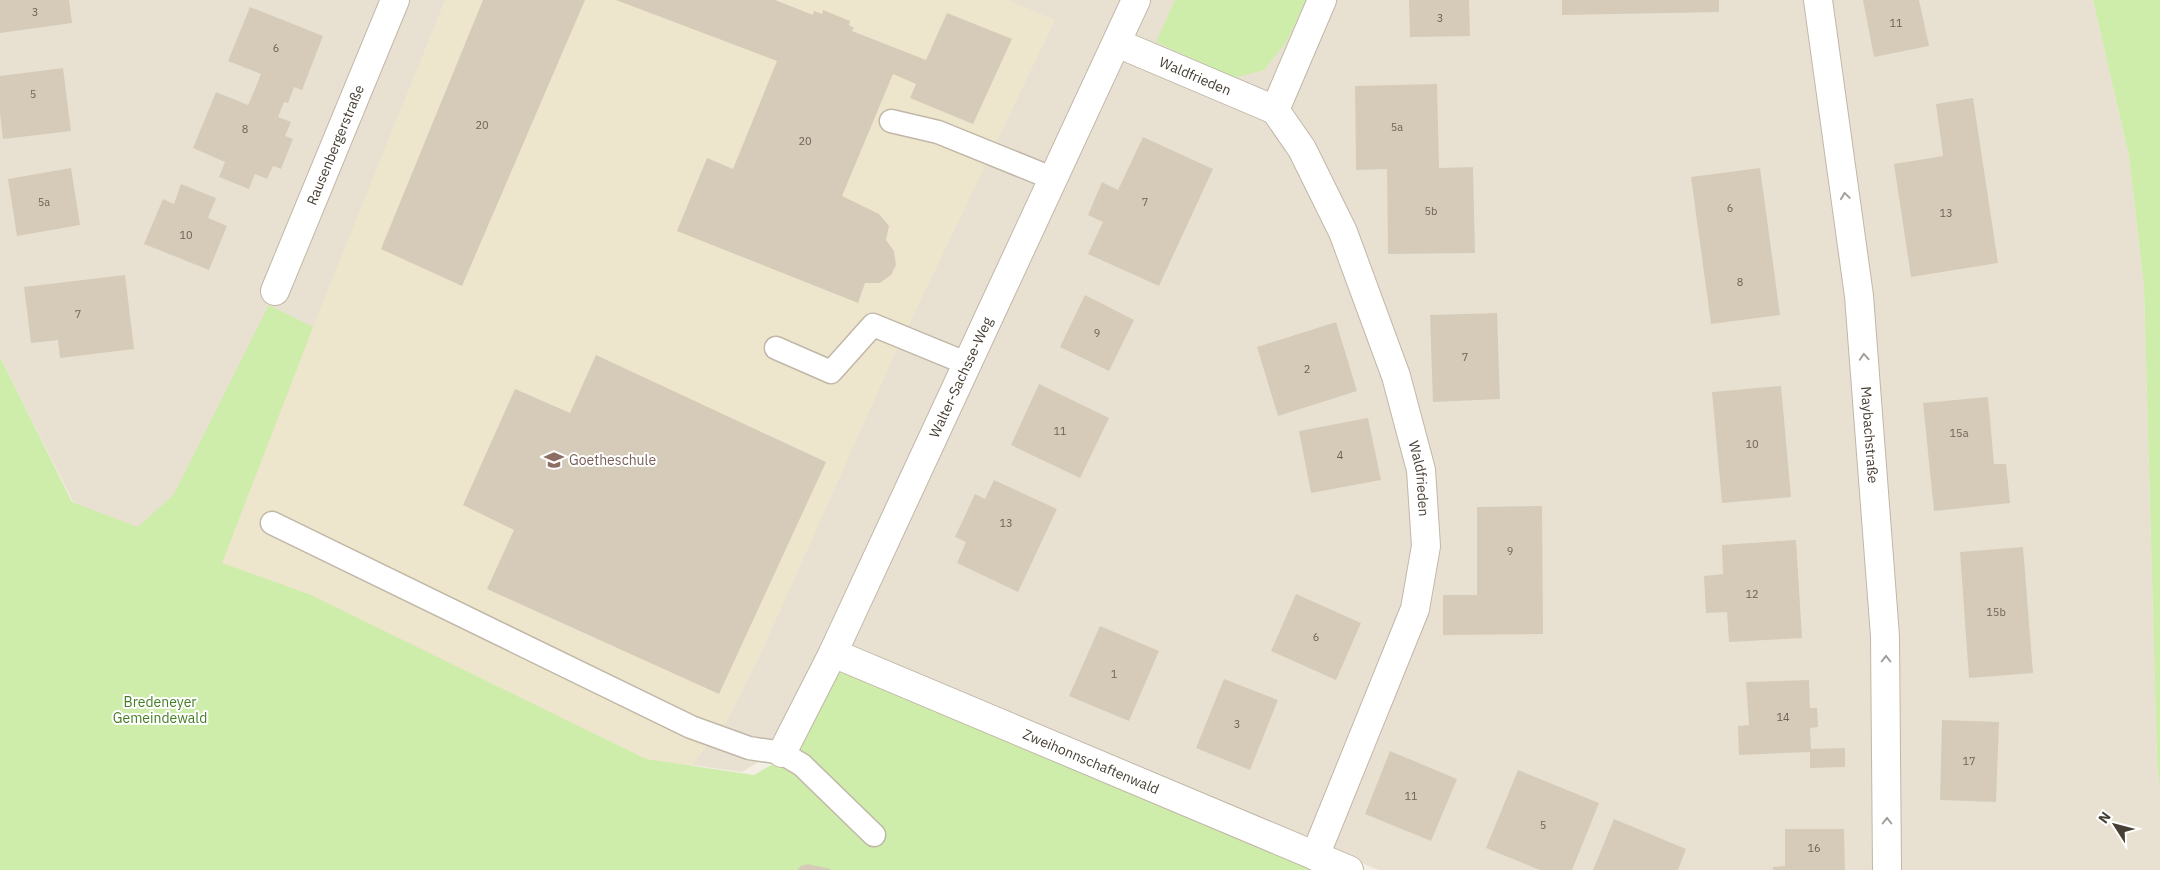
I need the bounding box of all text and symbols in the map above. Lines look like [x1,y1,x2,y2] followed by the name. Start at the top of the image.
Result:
[32,5,38,19] house number: 3
[1437,11,1443,25] house number: 3
[1889,16,1903,30] house number: 11
[273,41,279,55] house number: 6
[1157,53,1234,99] street label: Waldfrieden
[302,82,368,208] street label: Rausenbergerstraße
[30,87,36,101] house number: 5
[475,118,489,132] house number: 20
[1391,120,1403,134] house number: 5a
[242,122,248,136] house number: 8
[798,134,812,148] house number: 20
[1841,191,1851,200] one-way arrow
[38,195,50,209] house number: 5a
[1142,195,1148,209] house number: 7
[1727,201,1733,215] house number: 6
[1425,204,1437,218] house number: 5b
[1939,206,1953,220] house number: 13
[179,228,193,242] house number: 10
[1737,275,1743,289] house number: 8
[75,307,81,321] house number: 7
[925,314,997,441] street label: Walter-Sachsse-Weg
[1094,326,1100,340] house number: 9
[1462,350,1468,364] house number: 7
[1859,353,1870,361] one-way arrow
[1304,362,1310,376] house number: 2
[1857,386,1882,484] street label: Maybachstraße
[1053,424,1067,438] house number: 11
[1949,426,1969,440] house number: 15a
[1745,437,1759,451] house number: 10
[1405,439,1433,517] street label: Waldfrieden
[1337,448,1344,462] house number: 4
[543,449,565,471] school or university icon: Goetheschule
[569,451,656,469] place label: Goetheschule
[999,516,1013,530] house number: 13
[1507,544,1513,558] house number: 9
[1745,587,1759,601] house number: 12
[1986,605,2006,619] house number: 15b
[1313,630,1319,644] house number: 6
[1881,655,1891,662] one-way arrow
[1111,667,1118,681] house number: 1
[113,693,207,727] park label: Bredeneyer Gemeindewald
[1776,710,1790,724] house number: 14
[1234,717,1240,731] house number: 3
[1020,725,1162,798] street label: Zweihonnschaftenwald
[1962,754,1976,768] house number: 17
[1404,789,1418,803] house number: 11
[2090,800,2140,850] north arrow
[2094,808,2115,827] text: N
[1882,817,1892,825] one-way arrow
[1540,818,1546,832] house number: 5
[1807,841,1821,855] house number: 16

